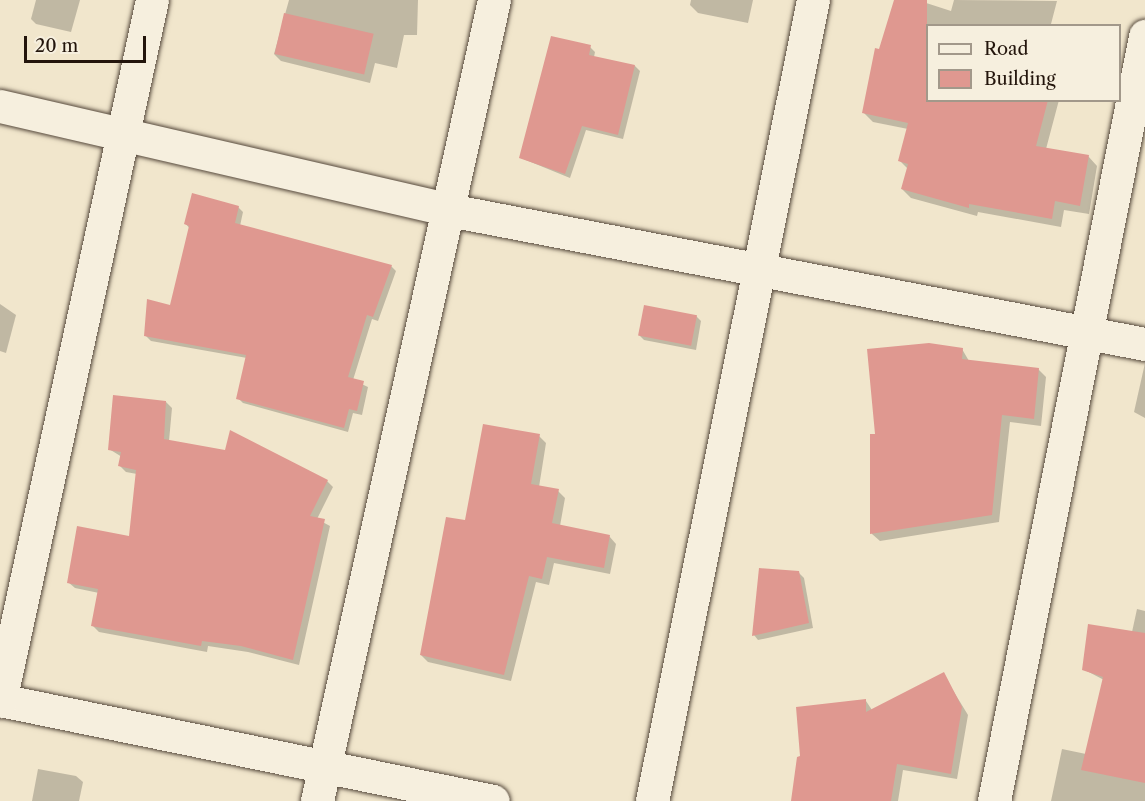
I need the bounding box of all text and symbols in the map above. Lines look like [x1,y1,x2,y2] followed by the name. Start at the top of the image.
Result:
[27,24,148,62] scale bar
[926,24,1121,102] legend
[35,35,78,57] text: 20 m
[984,38,1029,60] text: Road
[984,68,1056,90] text: Building

